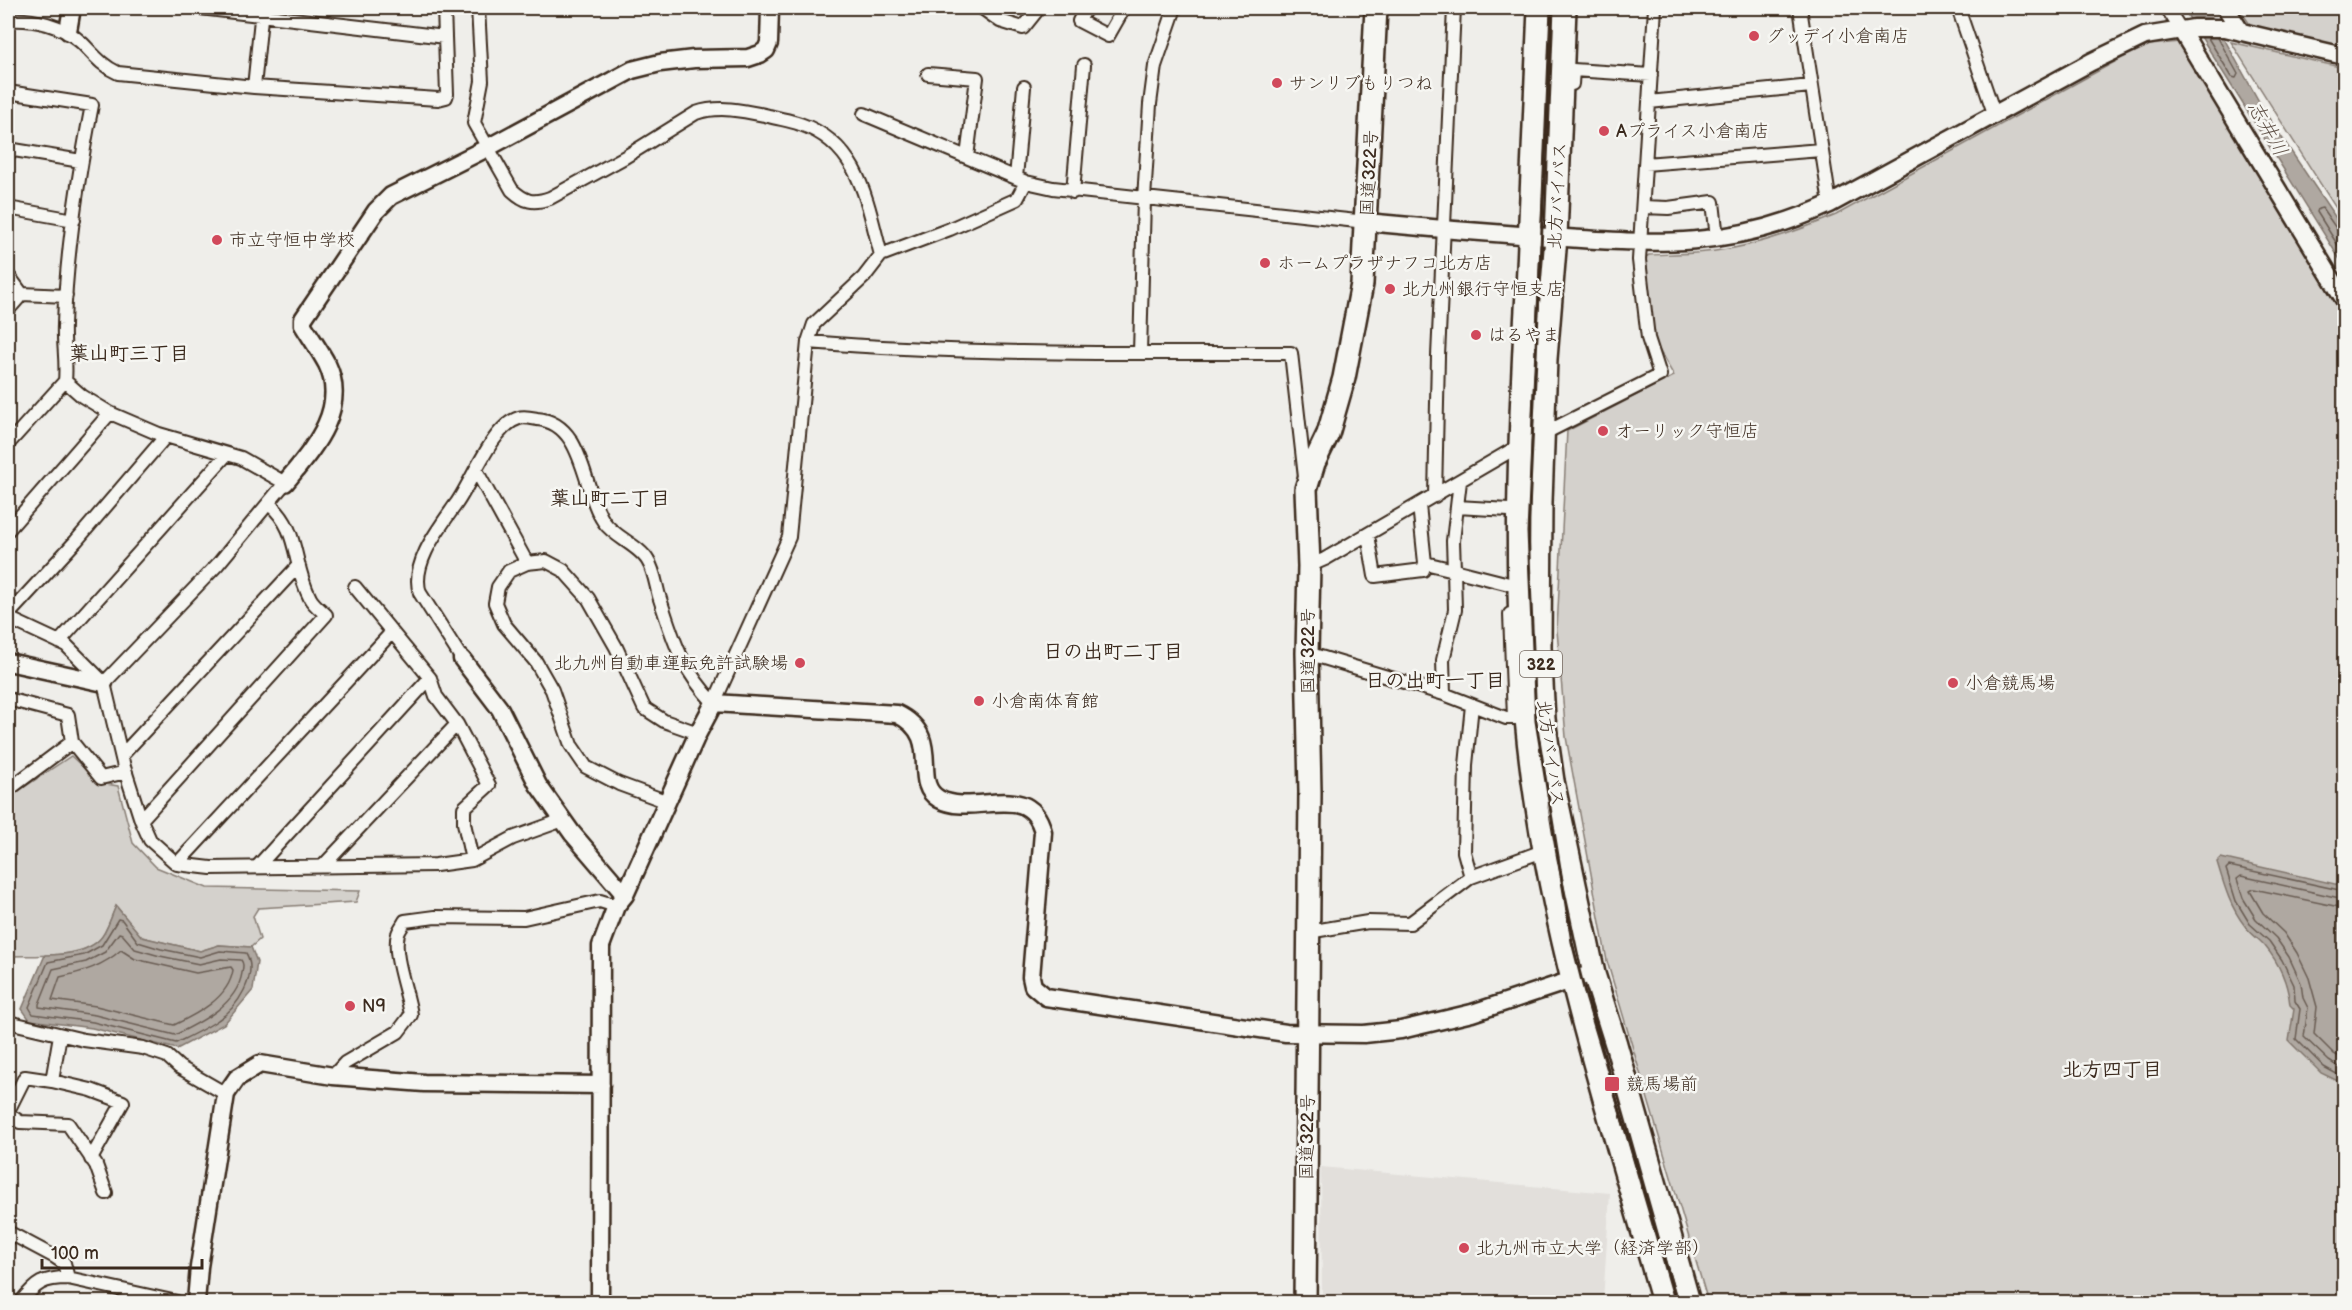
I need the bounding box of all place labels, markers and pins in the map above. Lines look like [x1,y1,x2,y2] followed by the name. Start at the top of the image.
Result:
[1766,26,1909,47] place label: グッデイ小倉南店
[1747,29,1761,43] marker: グッデイ小倉南店
[1289,73,1433,94] place label: サンリブもりつね
[1270,76,1284,90] marker: サンリブもりつね
[1616,121,1770,142] place label: Aプライス小倉南店
[1597,124,1611,138] marker: Aプライス小倉南店
[229,230,355,251] place label: 市立守恒中学校
[210,233,224,247] marker: 市立守恒中学校
[1277,253,1492,274] place label: ホームプラザナフコ北方店
[1258,256,1272,270] marker: ホームプラザナフコ北方店
[1402,279,1564,300] place label: 北九州銀行守恒支店
[1383,282,1397,296] marker: 北九州銀行守恒支店
[1488,325,1560,346] place label: はるやま
[1469,328,1483,342] marker: はるやま
[1615,421,1759,442] place label: オーリック守恒店
[1596,424,1610,438] marker: オーリック守恒店
[554,653,788,674] place label: 北九州自動車運転免許試験場
[793,656,807,670] marker: 北九州自動車運転免許試験場
[1965,673,2055,694] place label: 小倉競馬場
[1946,676,1960,690] marker: 小倉競馬場
[991,691,1099,712] place label: 小倉南体育館
[972,694,986,708] marker: 小倉南体育館
[362,996,386,1017] place label: N9
[343,999,357,1013] marker: N9
[1626,1074,1698,1095] place label: 競馬場前
[1603,1075,1621,1093] marker: 競馬場前
[1476,1238,1710,1259] place label: 北九州市立大学（経済学部）
[1457,1241,1471,1255] marker: 北九州市立大学（経済学部）

